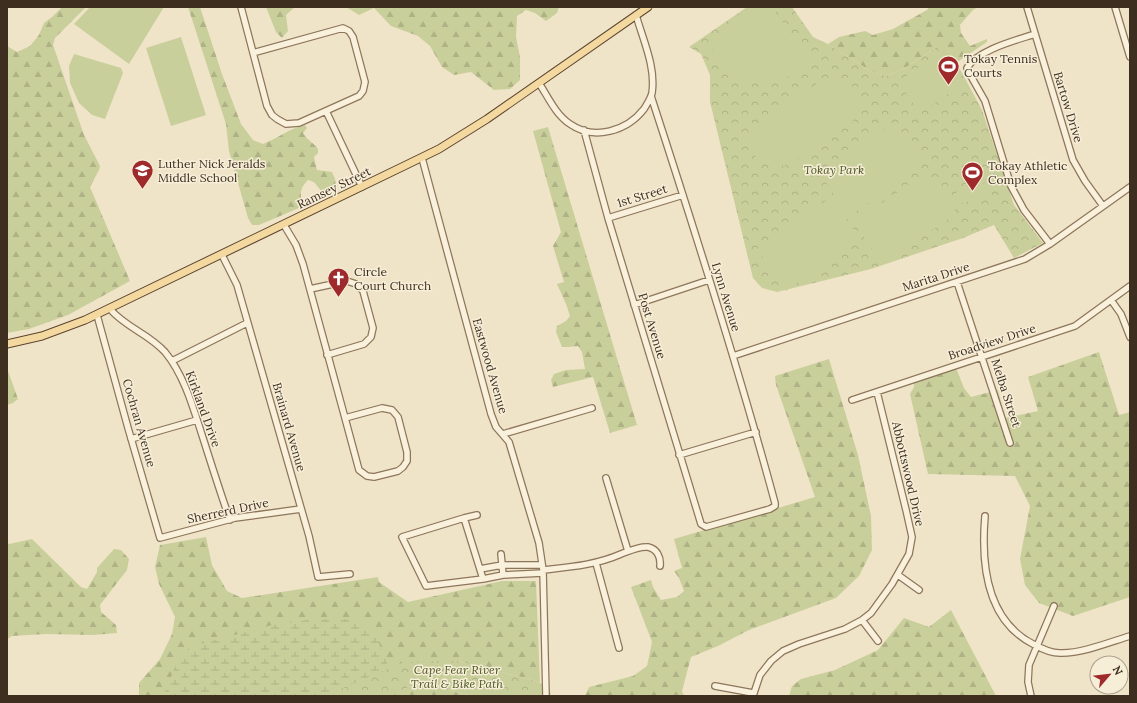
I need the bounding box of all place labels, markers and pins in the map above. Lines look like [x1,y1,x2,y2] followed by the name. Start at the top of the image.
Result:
[964,51,1038,80] place label: Tokay Tennis Courts
[935,53,961,86] sports icon: Tokay Tennis Courts
[158,156,266,185] place label: Luther Nick Jeralds Middle School
[129,158,155,191] school or university icon: Luther Nick Jeralds Middle School
[988,158,1067,187] place label: Tokay Athletic Complex
[960,160,986,193] sports icon: Tokay Athletic Complex
[354,264,431,293] place label: Circle Court Church
[326,266,352,299] church icon: Circle Court Church

